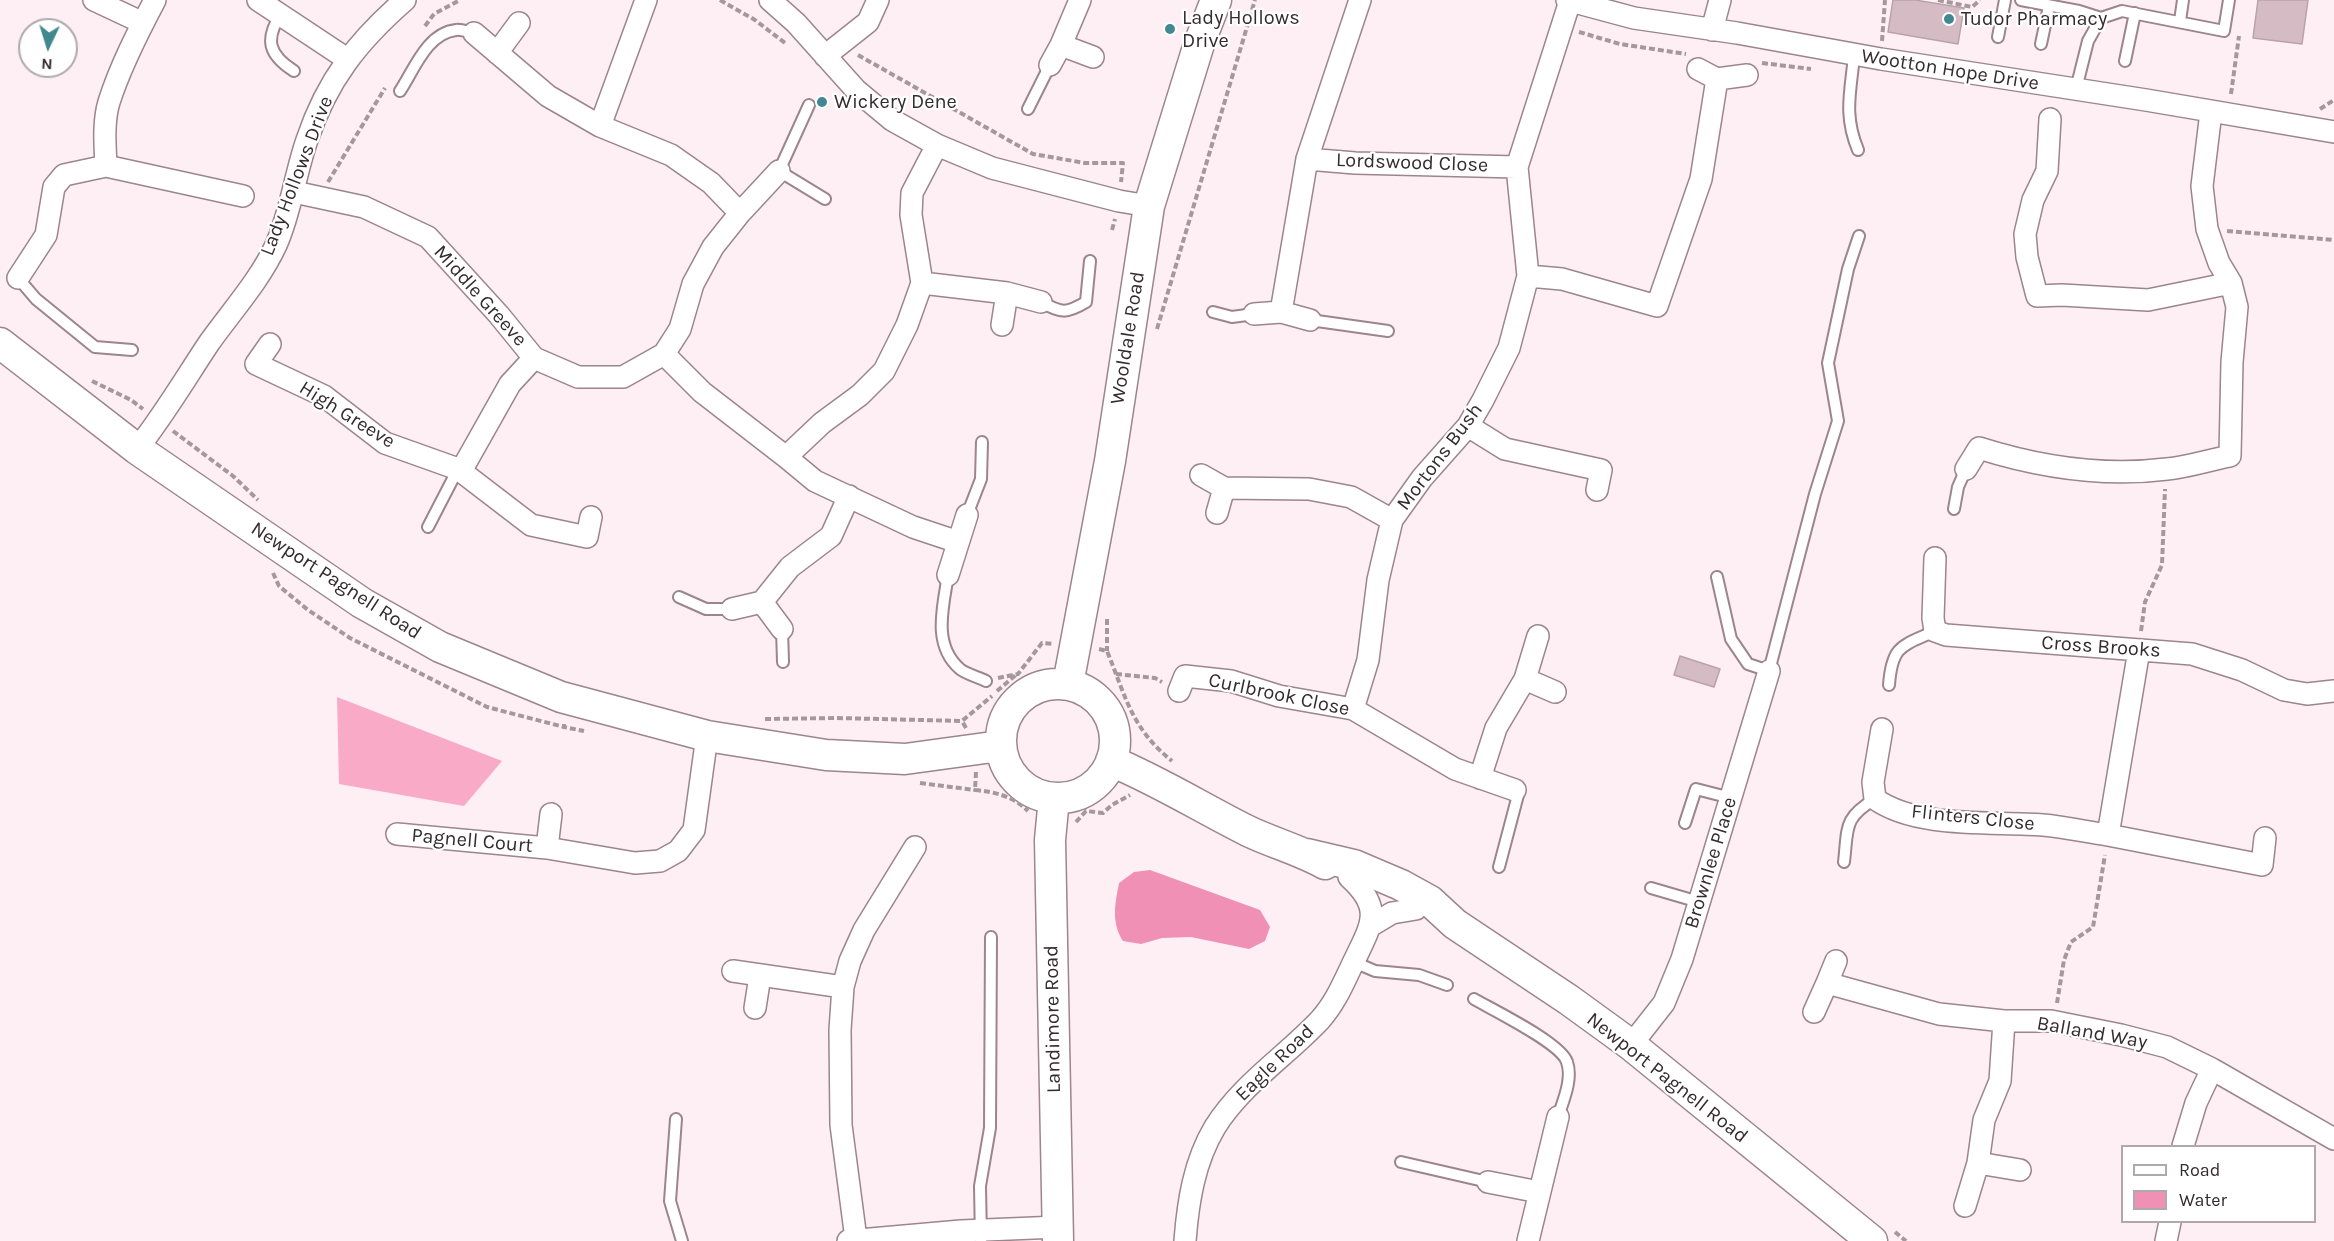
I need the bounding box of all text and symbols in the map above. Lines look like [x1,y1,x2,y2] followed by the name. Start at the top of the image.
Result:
[1182,6,1300,53] place label: Lady Hollows Drive
[1961,7,2107,31] place label: Tudor Pharmacy
[1942,12,1956,26] marker: Tudor Pharmacy
[18,18,78,78] north arrow
[1163,22,1177,36] marker: Lady Hollows Drive
[1859,44,2041,96] street label: Wootton Hope Drive
[40,55,53,74] text: N
[834,90,957,114] place label: Wickery Dene
[255,93,339,259] street label: Lady Hollows Drive
[815,95,829,109] marker: Wickery Dene
[1335,148,1489,178] street label: Lordswood Close
[428,240,532,352] street label: Middle Greeve
[1106,270,1150,406] street label: Wooldale Road
[295,376,399,454] street label: High Greeve
[1392,399,1488,515] street label: Mortons Bush
[246,517,426,645] street label: Newport Pagnell Road
[2041,631,2161,663] street label: Cross Brooks
[1206,668,1352,722] street label: Curlbrook Close
[1680,794,1742,932] street label: Brownlee Place
[1910,800,2036,836] street label: Flinters Close
[410,824,534,858] street label: Pagnell Court
[1040,945,1066,1093] street label: Landimore Road
[1581,1008,1753,1148] street label: Newport Pagnell Road
[2035,1011,2149,1055] street label: Balland Way
[1231,1020,1319,1106] street label: Eagle Road
[2121,1145,2316,1223] legend
[2179,1159,2220,1181] text: Road
[2179,1189,2227,1211] text: Water

